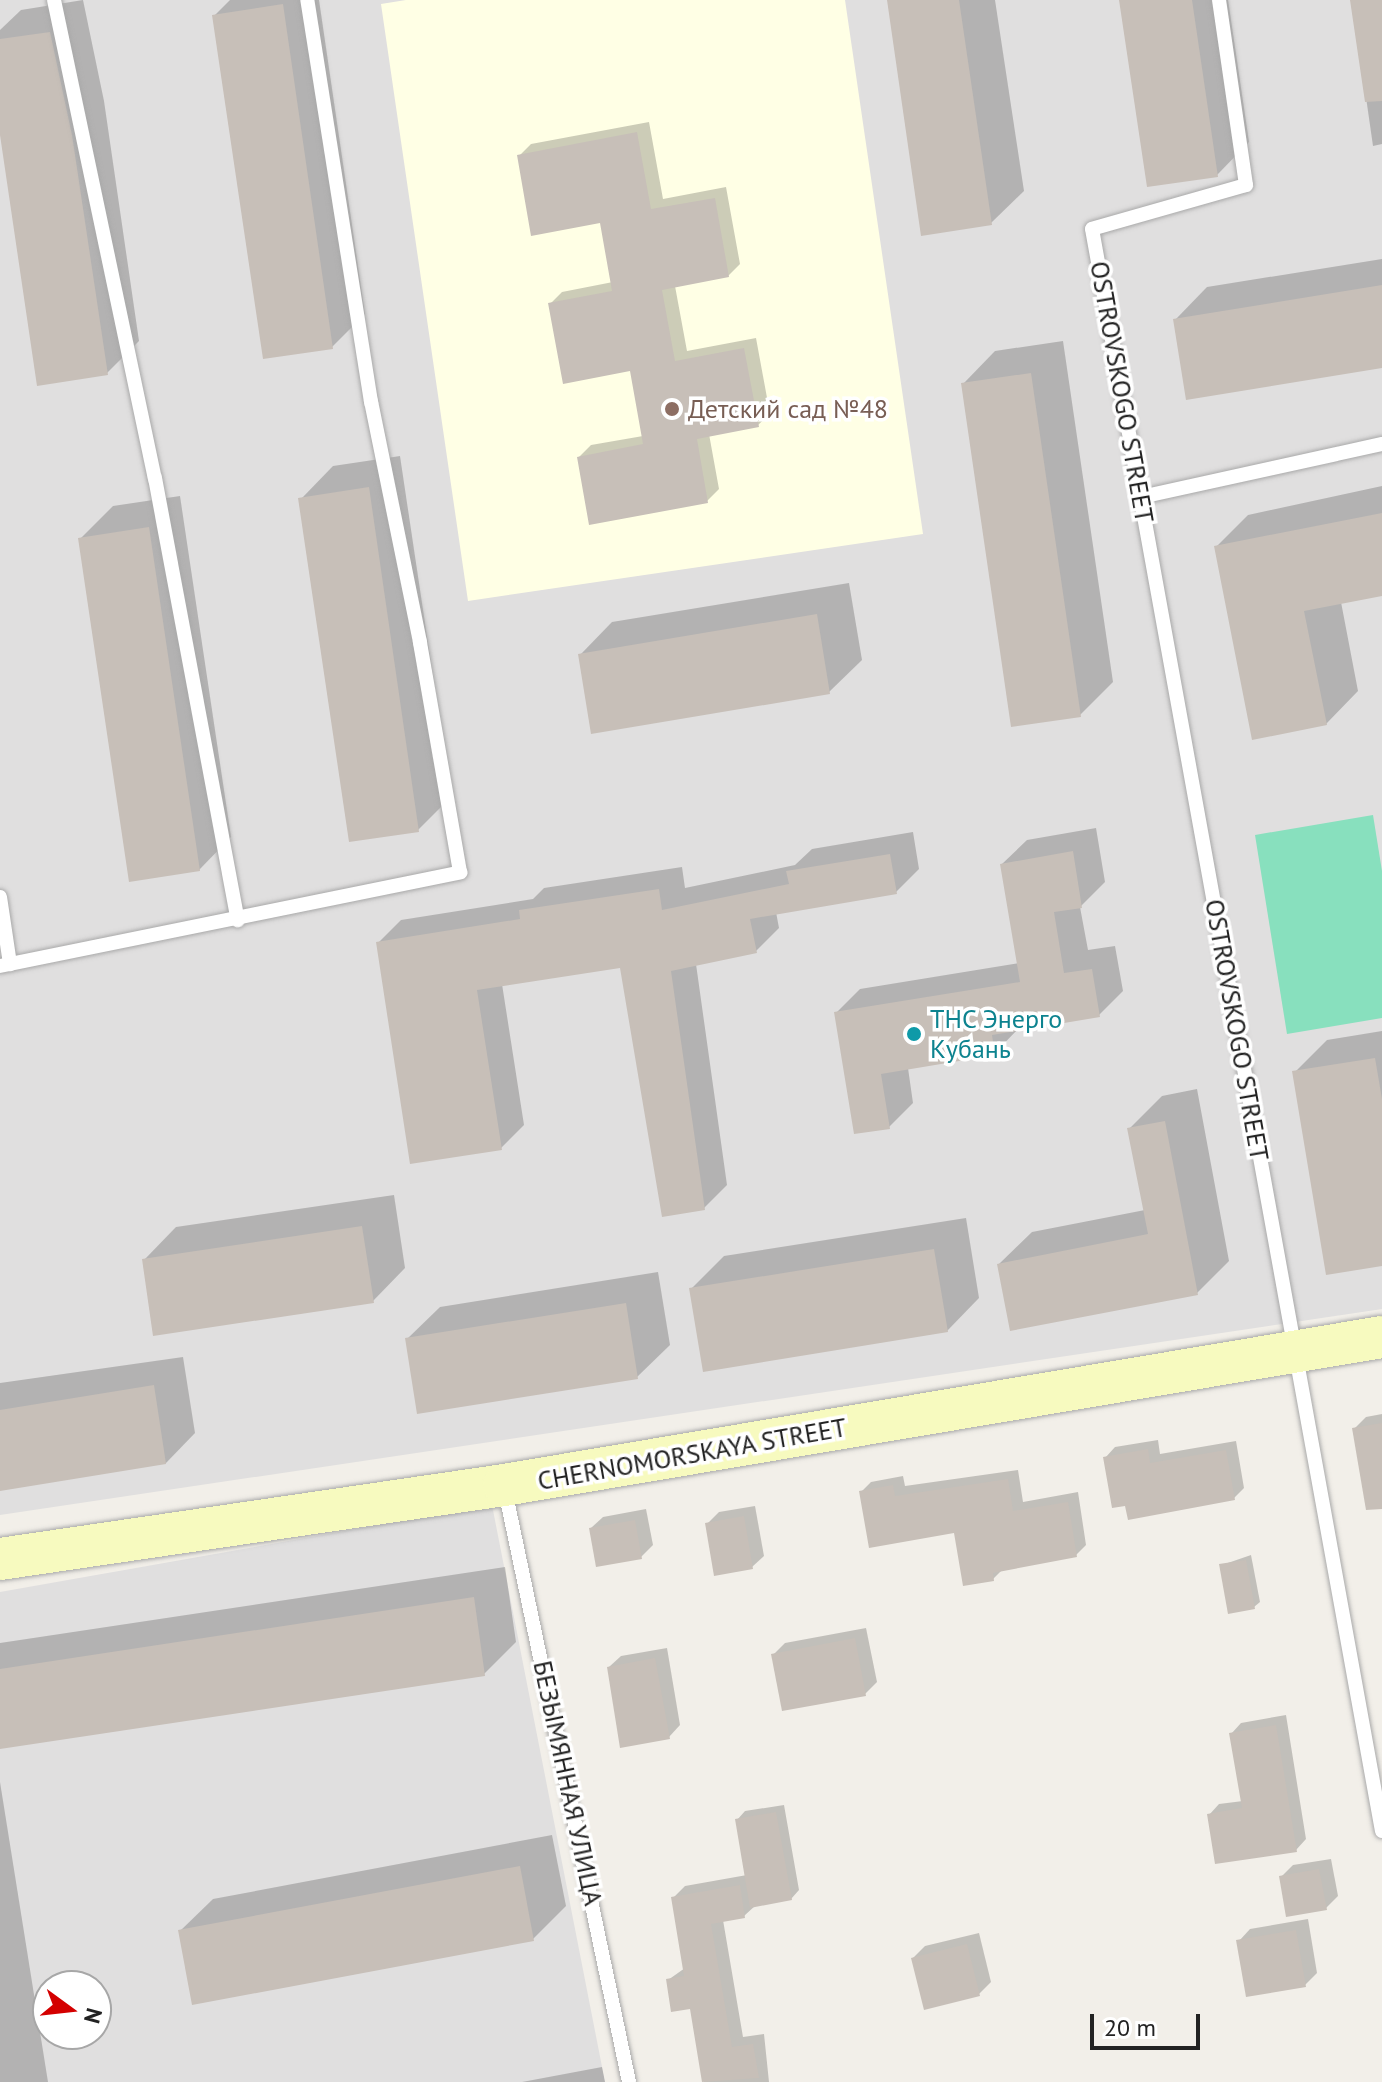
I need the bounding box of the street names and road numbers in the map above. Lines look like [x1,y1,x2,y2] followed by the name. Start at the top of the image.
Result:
[1084,259,1160,525] street label: OSTROVSKOGO STREET
[1199,897,1275,1163] street label: OSTROVSKOGO STREET
[535,1411,849,1497] street label: CHERNOMORSKAYA STREET
[527,1657,609,1909] street label: БЕЗЫМЯННАЯ УЛИЦА

